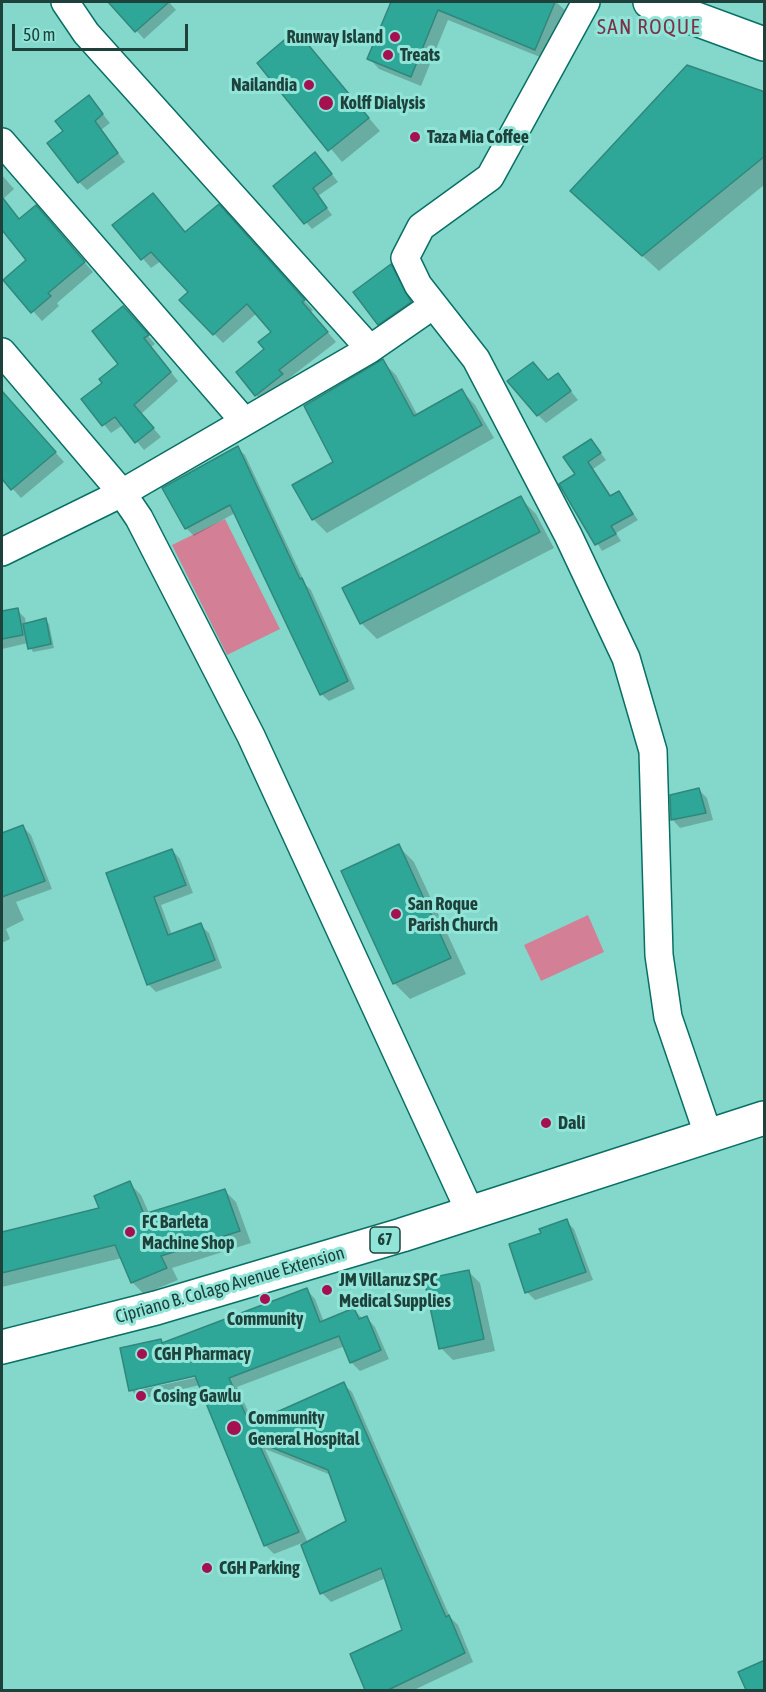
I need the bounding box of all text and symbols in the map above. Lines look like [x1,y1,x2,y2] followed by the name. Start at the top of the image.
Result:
[15,12,190,50] scale bar
[597,14,701,40] district label: SAN ROQUE
[23,24,55,45] text: 50 m
[286,26,383,48] place label: Runway Island
[388,30,402,44] marker: Runway Island
[400,44,440,66] place label: Treats
[381,48,395,62] marker: Treats
[231,74,297,96] place label: Nailandia
[302,78,316,92] marker: Nailandia
[340,92,425,114] place label: Kolff Dialysis
[317,94,335,112] marker: Kolff Dialysis
[427,126,529,148] place label: Taza Mia Coffee
[408,130,422,144] marker: Taza Mia Coffee
[408,893,498,936] place label: San Roque Parish Church
[389,907,403,921] marker: San Roque Parish Church
[558,1112,585,1134] place label: Dali
[539,1116,553,1130] marker: Dali
[142,1211,235,1254] place label: FC Barleta Machine Shop
[123,1225,137,1239] marker: FC Barleta Machine Shop
[370,1227,400,1253] road number: 67
[113,1242,347,1328] street label: Cipriano B. Colago Avenue Extension
[339,1269,451,1312] place label: JM Villaruz SPC Medical Supplies
[320,1283,334,1297] marker: JM Villaruz SPC Medical Supplies
[258,1292,272,1306] marker: Community
[227,1308,303,1330] place label: Community
[154,1343,251,1365] place label: CGH Pharmacy
[135,1347,149,1361] marker: CGH Pharmacy
[153,1385,241,1407] place label: Cosing Gawlu
[134,1389,148,1403] marker: Cosing Gawlu
[248,1407,359,1450] place label: Community General Hospital
[225,1419,243,1437] marker: Community General Hospital
[219,1557,300,1579] place label: CGH Parking
[200,1561,214,1575] marker: CGH Parking

